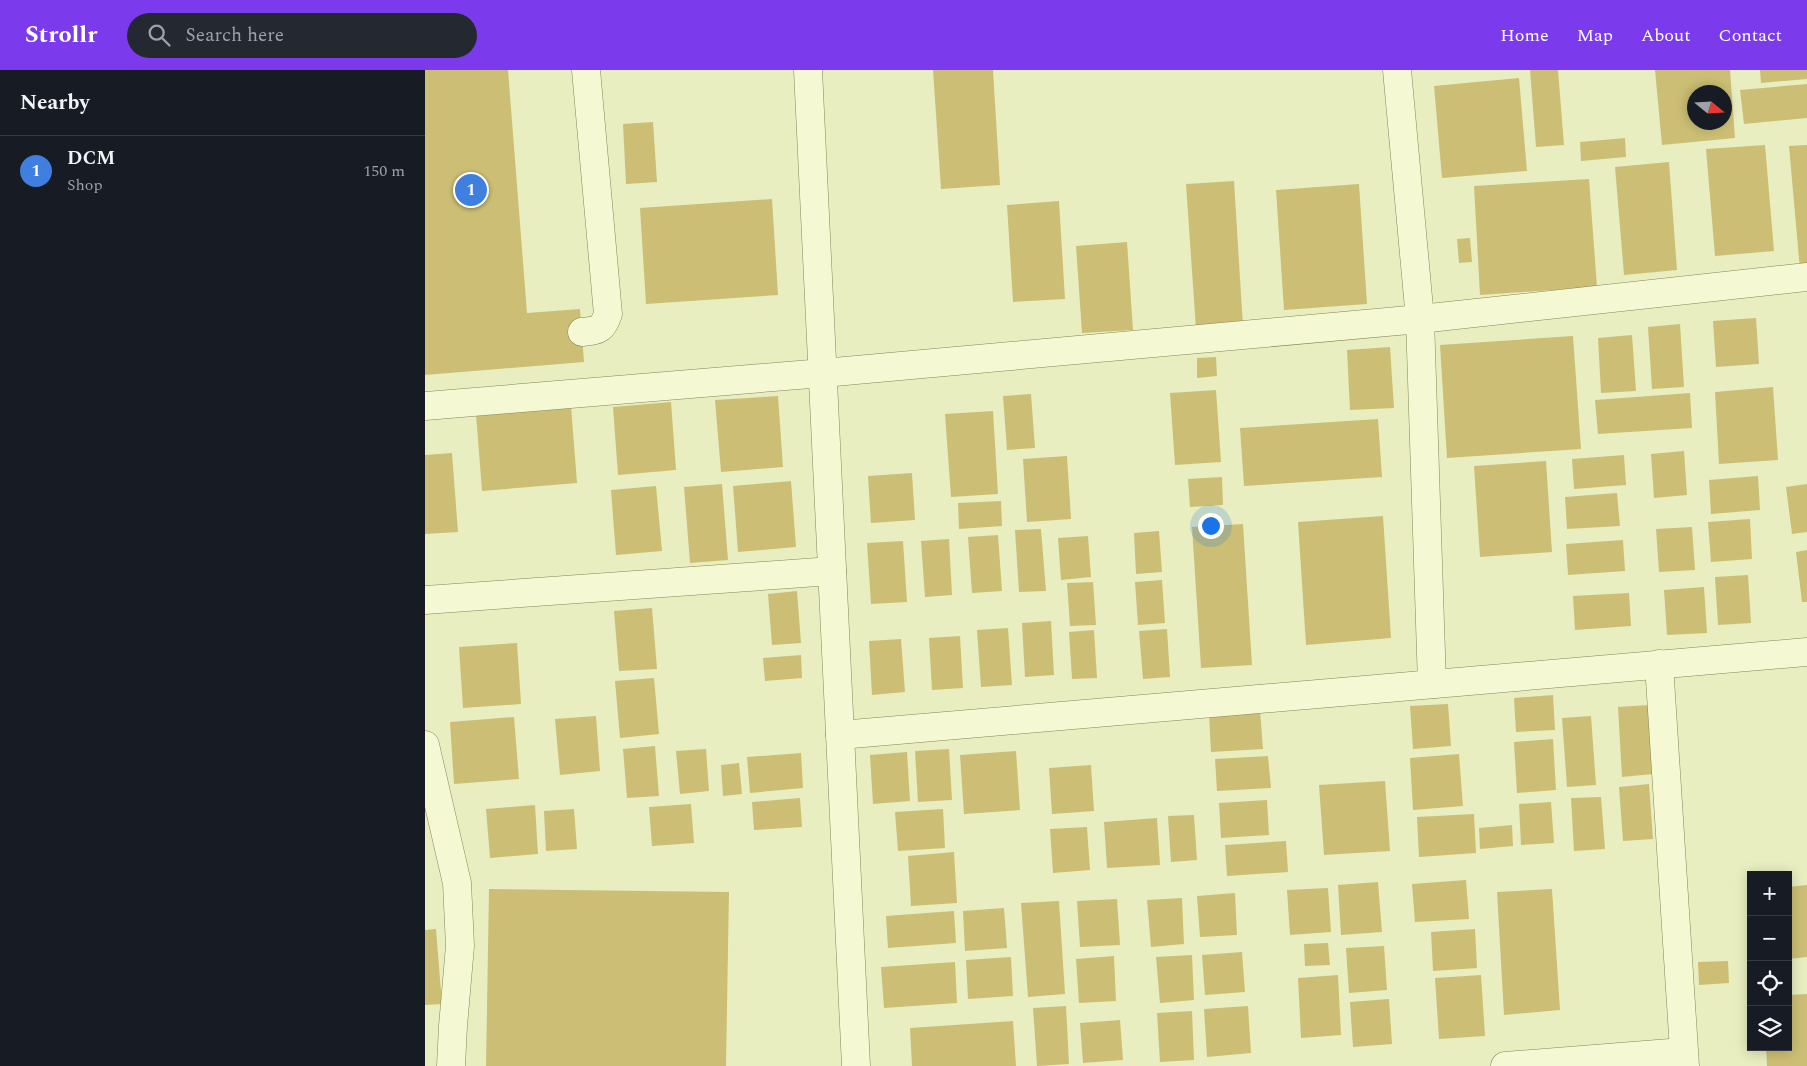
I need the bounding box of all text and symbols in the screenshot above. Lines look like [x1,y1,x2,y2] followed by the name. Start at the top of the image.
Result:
[127,13,477,58] search box
[25,17,97,53] text: Strollr
[145,21,173,49] icon: search
[185,21,284,50] text: Search here
[1500,22,1549,49] text: Home
[1577,22,1613,49] text: Map
[1641,22,1691,49] text: About
[1719,22,1782,49] text: Contact
[1687,85,1732,130] north arrow
[20,87,90,119] text: Nearby
[67,144,115,173] text: DCM
[32,159,40,183] text: 1
[363,159,405,183] text: 150 m
[455,171,487,209] pin: 1
[67,173,103,197] text: Shop
[1198,513,1224,539] your location
[1747,871,1792,1051] map controls
[1747,871,1792,916] button: +
[1747,916,1792,961] button: −
[1747,961,1792,1006] button: locate
[1747,1006,1792,1051] button: layers

